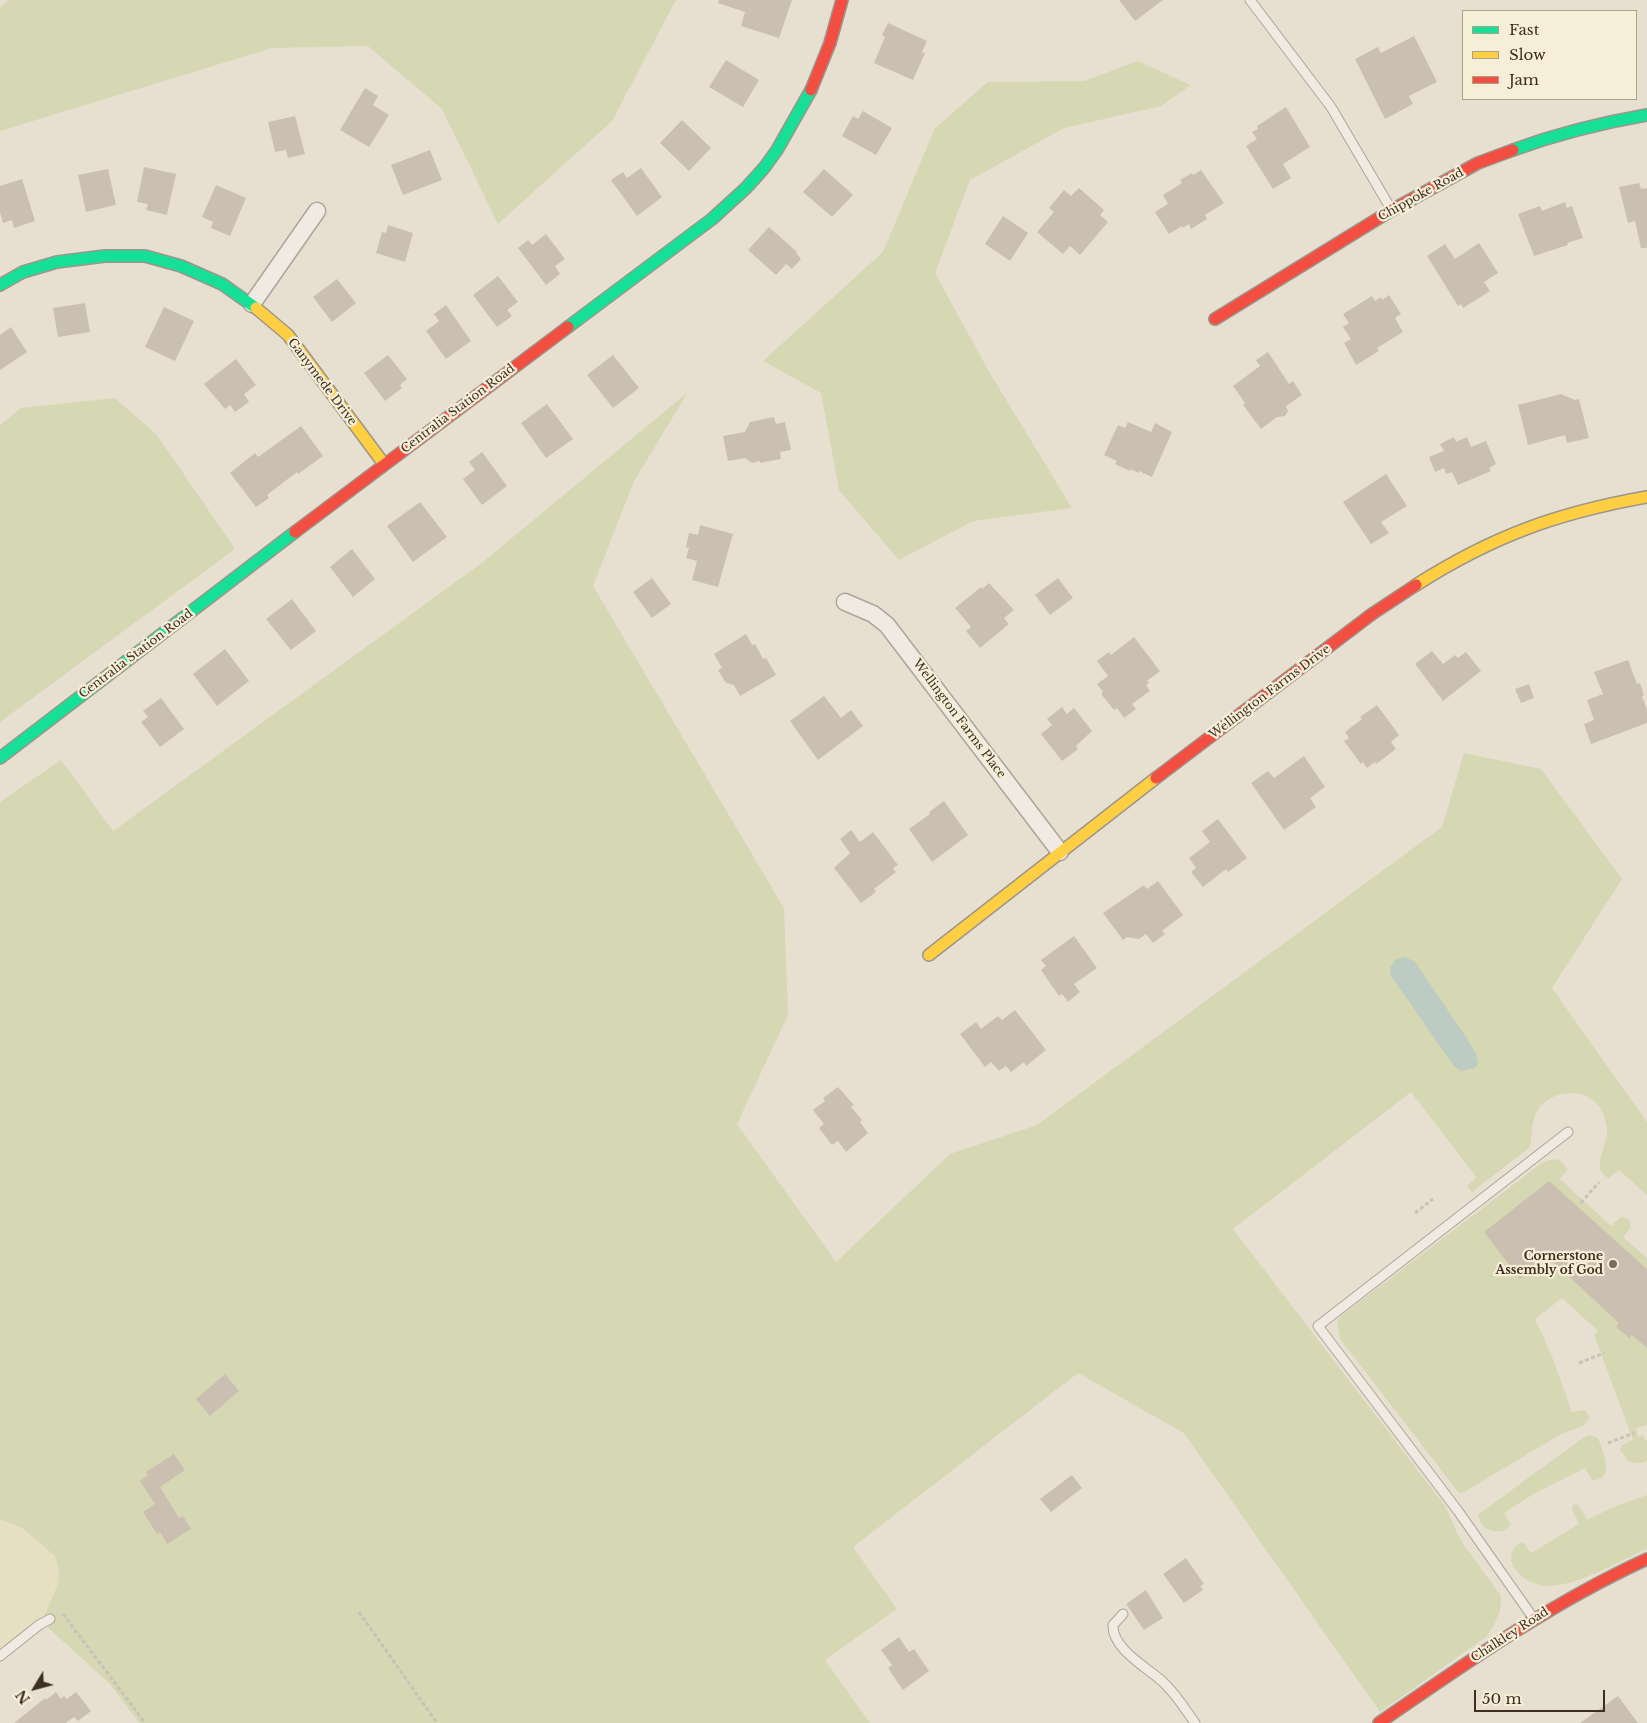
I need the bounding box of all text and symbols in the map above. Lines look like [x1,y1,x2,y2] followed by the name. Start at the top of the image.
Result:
[1462,10,1637,100] legend
[1509,20,1539,39] text: Fast
[1509,45,1546,64] text: Slow
[1509,70,1539,89] text: Jam
[1376,166,1466,224] street label: Chippoke Road
[285,336,359,428] street label: Ganymede Drive
[398,362,518,456] street label: Centralia Station Road
[76,607,196,701] street label: Centralia Station Road
[1207,642,1333,742] street label: Wellington Farms Drive
[910,657,1008,781] street label: Wellington Farms Place
[1496,1250,1603,1278] place label: Cornerstone Assembly of God
[1607,1258,1619,1270] marker: Cornerstone Assembly of God
[1469,1605,1551,1665] street label: Chalkley Road
[10,1663,60,1713] north arrow
[1477,1680,1608,1712] scale bar
[12,1686,34,1708] text: N
[1482,1689,1522,1708] text: 50 m

